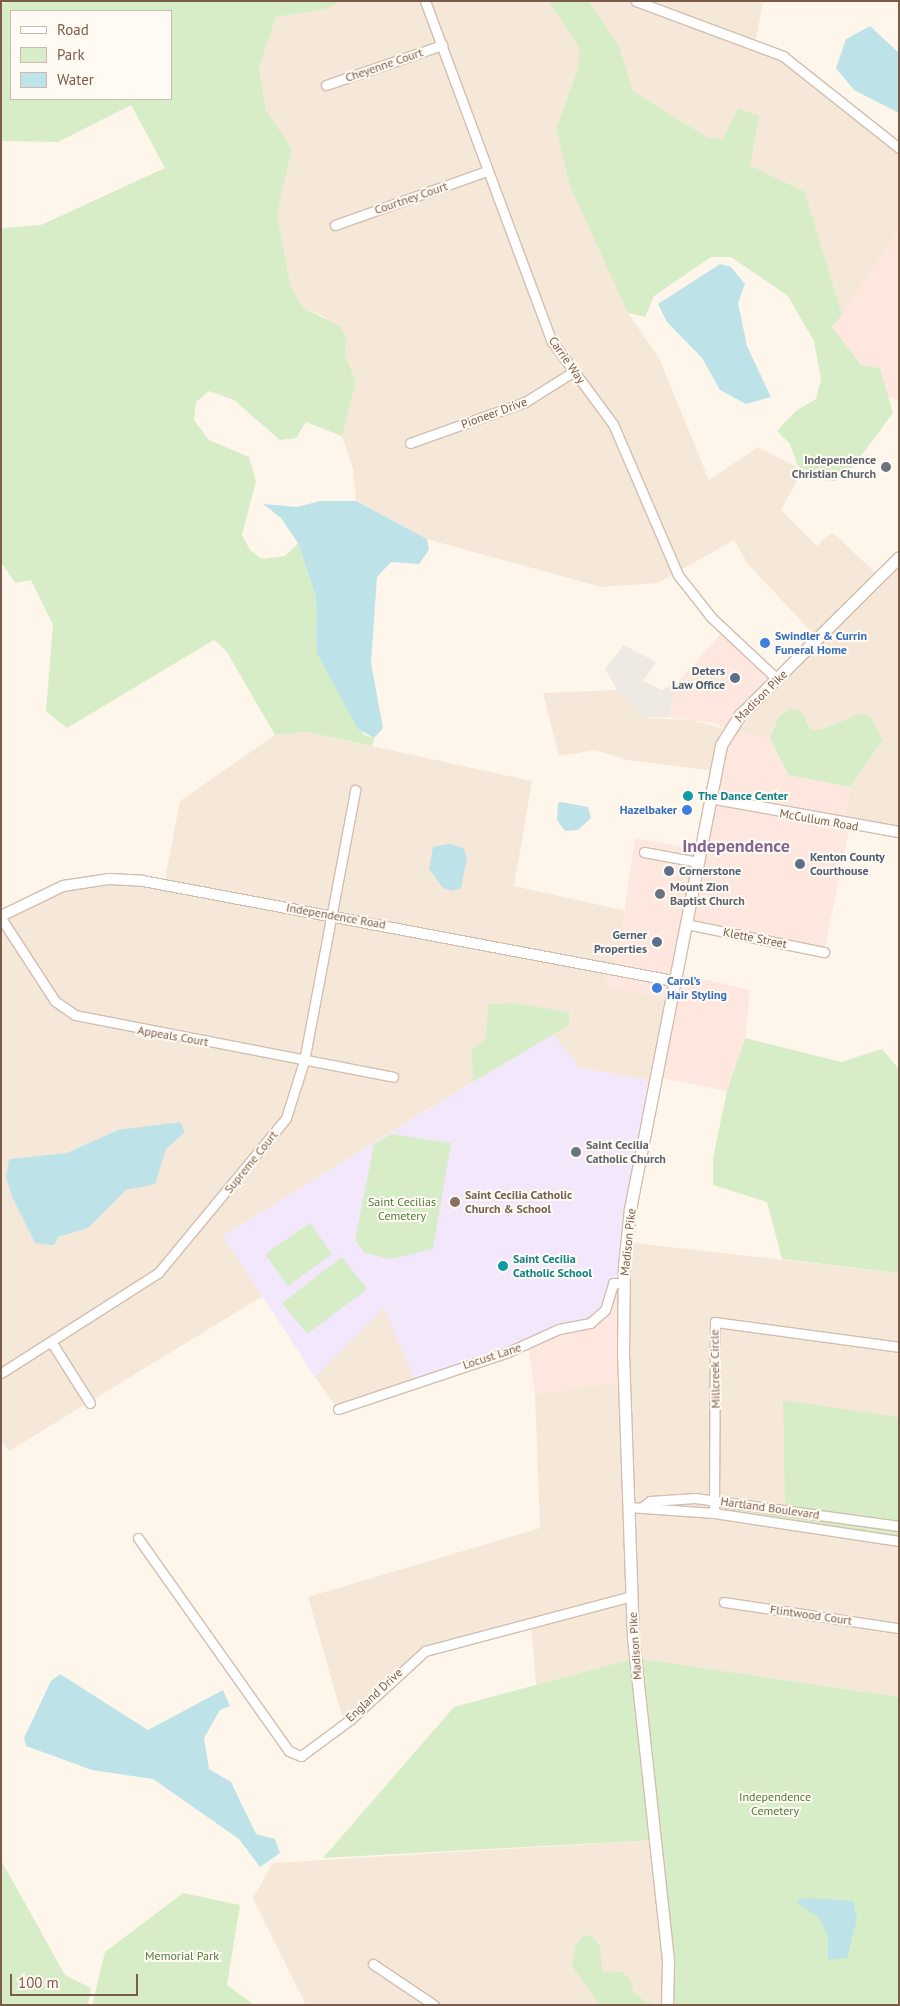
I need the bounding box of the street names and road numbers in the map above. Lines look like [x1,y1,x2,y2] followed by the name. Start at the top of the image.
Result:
[343,45,425,85] street label: Cheyenne Court
[372,179,450,217] street label: Courtney Court
[546,334,588,386] street label: Carrie Way
[459,394,529,432] street label: Pioneer Drive
[732,667,790,725] street label: Madison Pike
[778,806,860,834] street label: McCullum Road
[285,900,387,932] street label: Independence Road
[722,925,788,951] street label: Klette Street
[136,1023,210,1049] street label: Appeals Court
[221,1128,281,1196] street label: Supreme Court
[617,1207,639,1277] street label: Madison Pike
[707,1329,723,1409] street label: Millcreek Circle
[461,1340,523,1372] street label: Locust Lane
[720,1494,820,1522] street label: Hartland Boulevard
[769,1602,853,1628] street label: Flintwood Court
[625,1612,645,1680] street label: Madison Pike
[343,1665,405,1725] street label: England Drive

